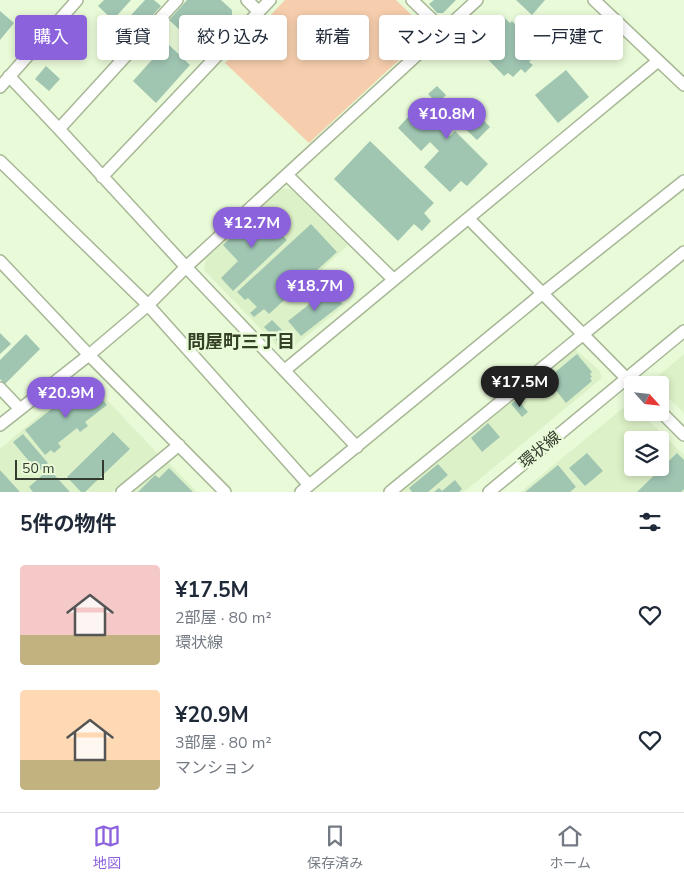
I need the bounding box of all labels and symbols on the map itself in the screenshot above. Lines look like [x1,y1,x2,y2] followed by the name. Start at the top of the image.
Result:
[406,98,488,140] pin: ¥10.8M
[211,206,293,249] pin: ¥12.7M
[274,270,356,312] pin: ¥18.7M
[187,330,295,354] district label: 問屋町三丁目
[479,366,561,408] pin: ¥17.5M
[25,376,107,419] pin: ¥20.9M
[624,376,669,421] north arrow
[514,426,566,474] street label: 環状線
[15,457,104,480] scale bar

